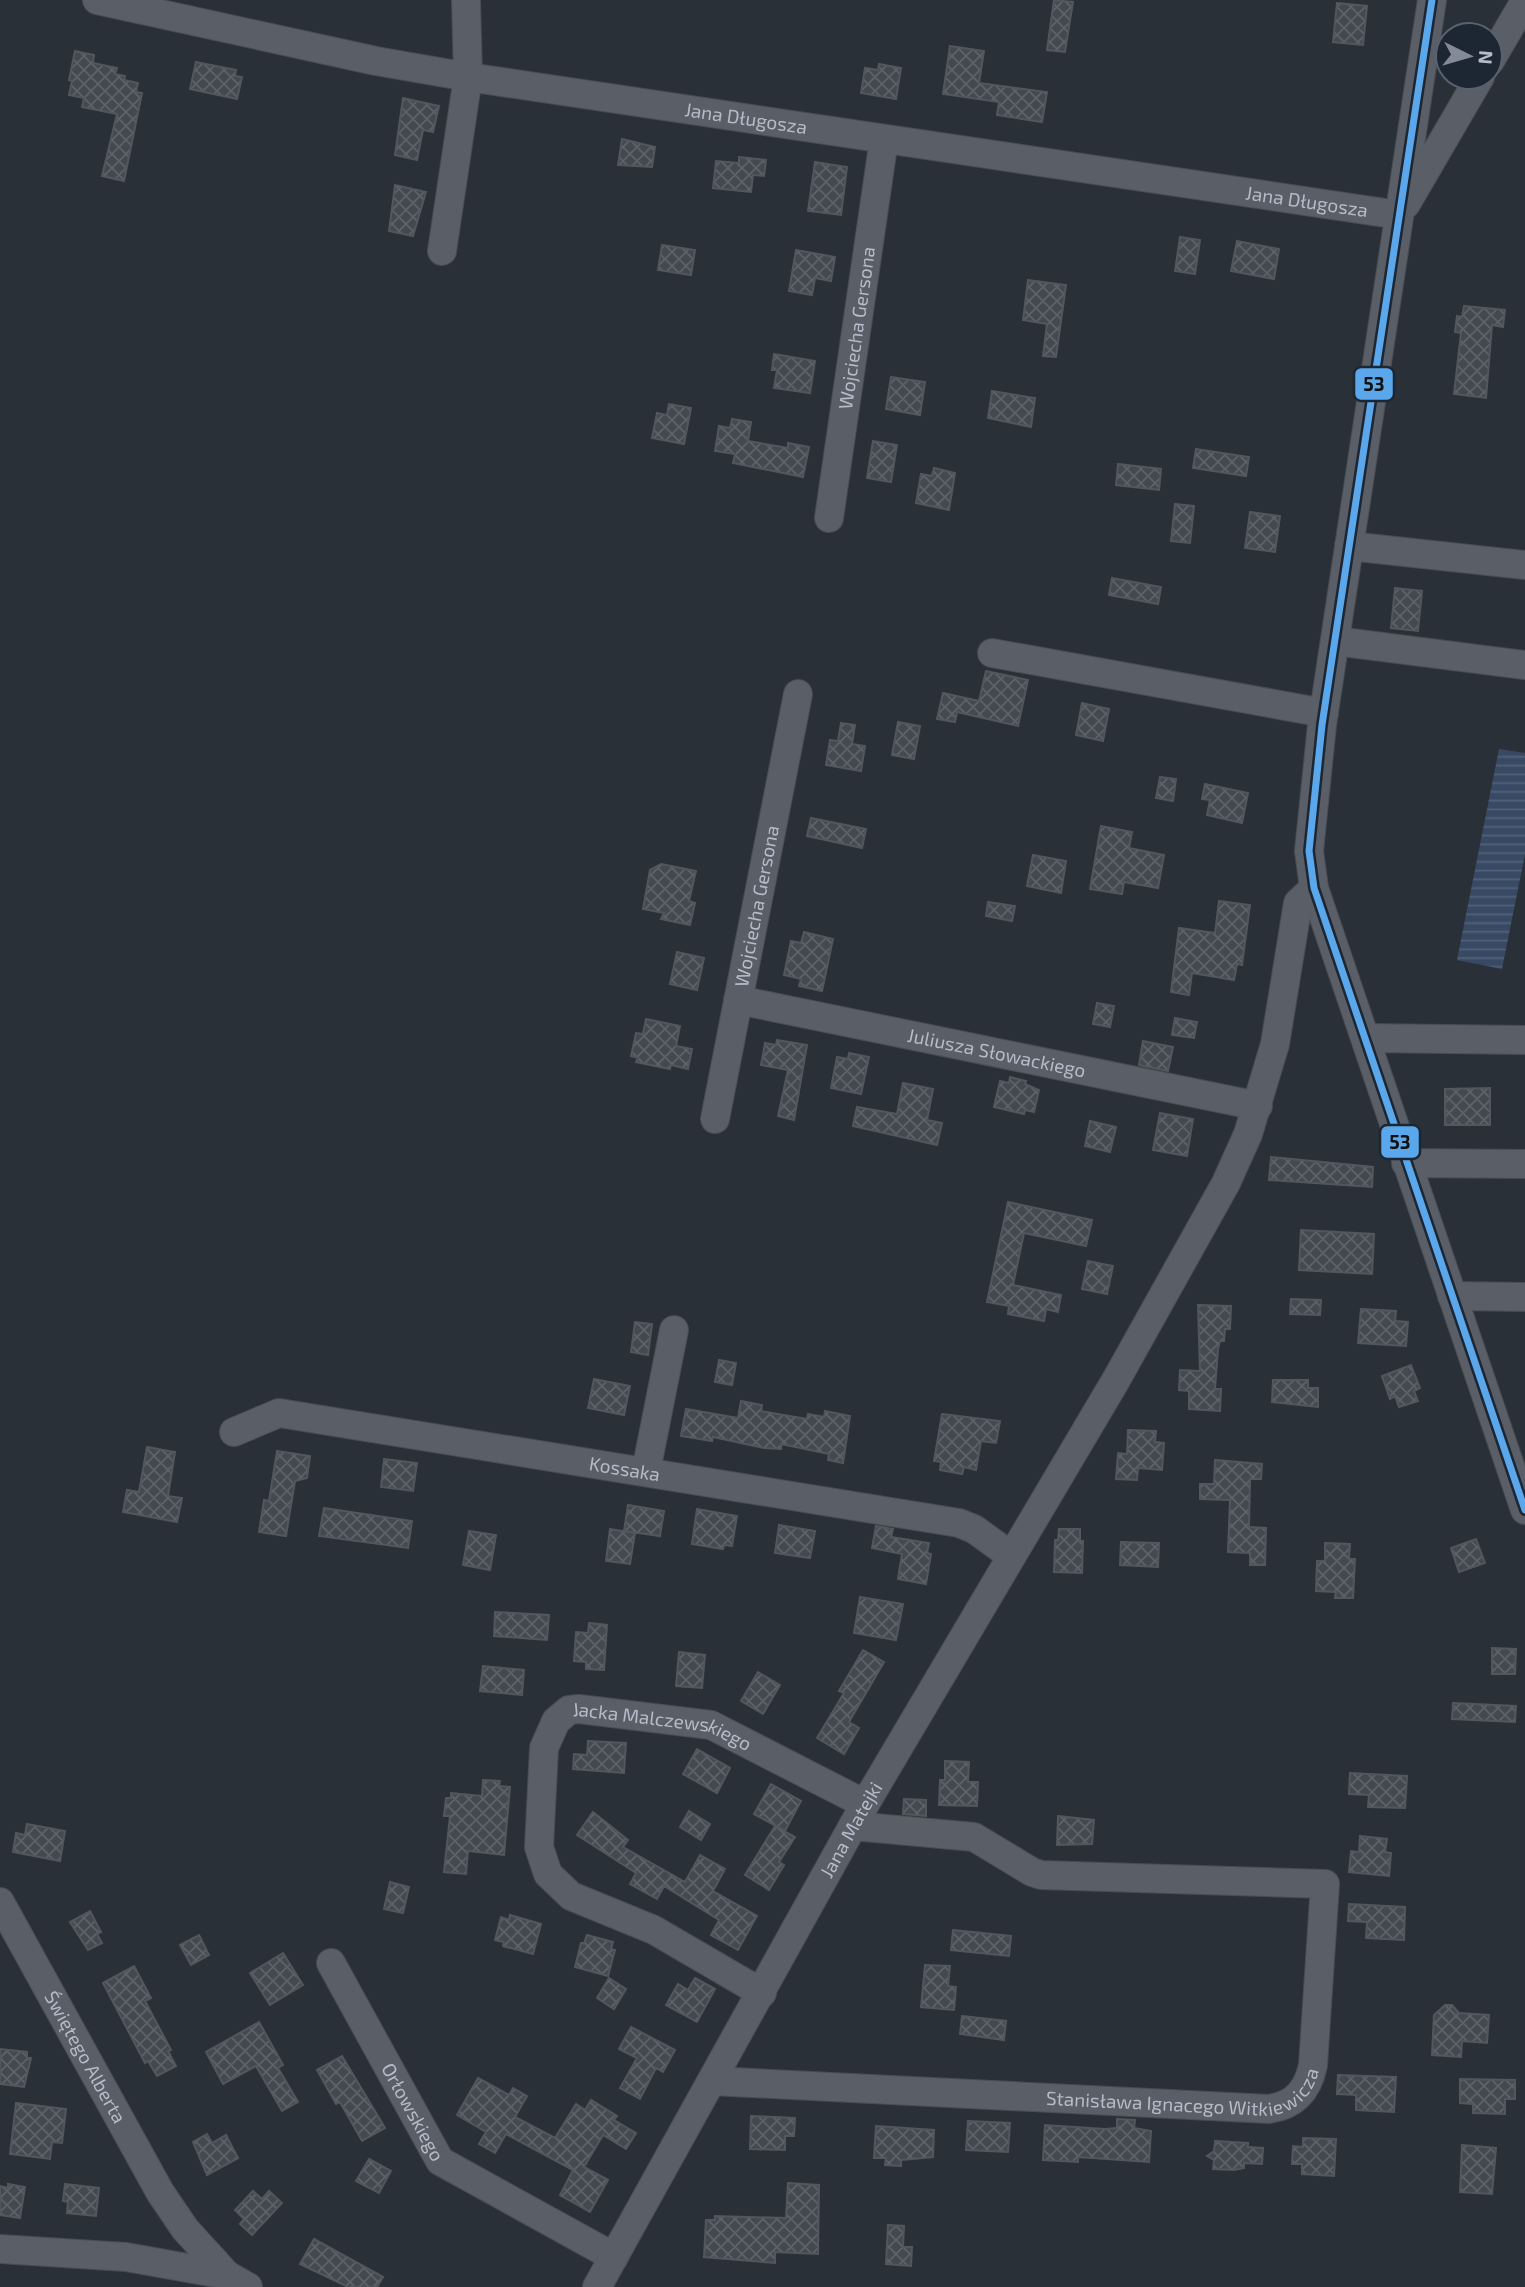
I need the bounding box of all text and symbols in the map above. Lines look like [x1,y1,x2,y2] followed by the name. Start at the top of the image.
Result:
[1434,21,1504,91] north arrow
[1474,50,1498,65] text: N
[683,97,809,138] street label: Jana Długosza
[1244,180,1370,221] street label: Jana Długosza
[833,245,879,411] street label: Wojciecha Gersona
[1354,367,1394,401] line badge: 53
[1363,372,1385,395] text: 53
[729,823,783,989] street label: Wojciecha Gersona
[906,1023,1088,1082] street label: Juliusza Słowackiego
[1380,1125,1420,1159] line badge: 53
[1389,1130,1411,1153] text: 53
[588,1451,662,1485] street label: Kossaka
[571,1697,756,1755] street label: Jacka Malczewskiego
[814,1777,887,1882] street label: Jana Matejki
[40,1987,132,2127] street label: Świętego Alberta
[377,2059,450,2165] street label: Orłowskiego
[1046,2065,1323,2120] street label: Stanisława Ignacego Witkiewicza

